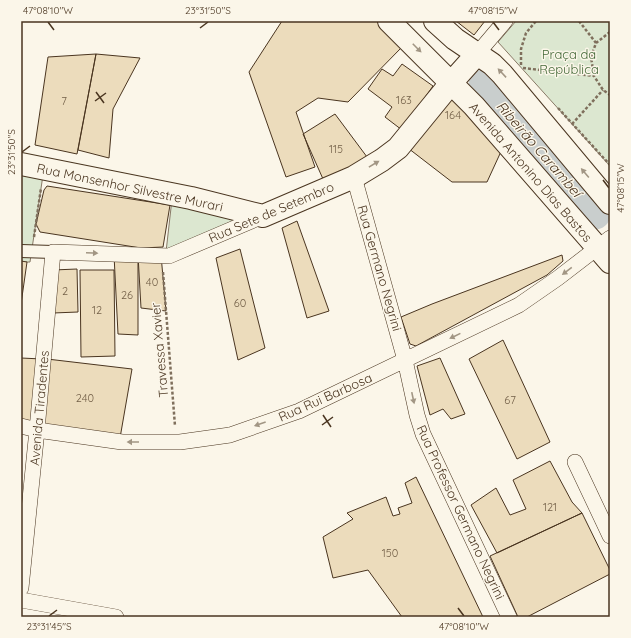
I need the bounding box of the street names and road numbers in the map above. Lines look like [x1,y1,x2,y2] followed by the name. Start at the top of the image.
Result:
[466,99,596,245] street label: Avenida Antonino Dias Bastos
[35,159,225,215] street label: Rua Monsenhor Silvestre Murari
[206,178,336,246] street label: Rua Sete de Setembro
[354,203,406,333] street label: Rua Germano Negrini
[147,302,171,398] street label: Travessa Xavier
[26,350,52,466] street label: Avenida Tiradentes
[276,369,374,425] street label: Rua Rui Barbosa
[413,422,509,602] street label: Rua Professor Germano Negrini

